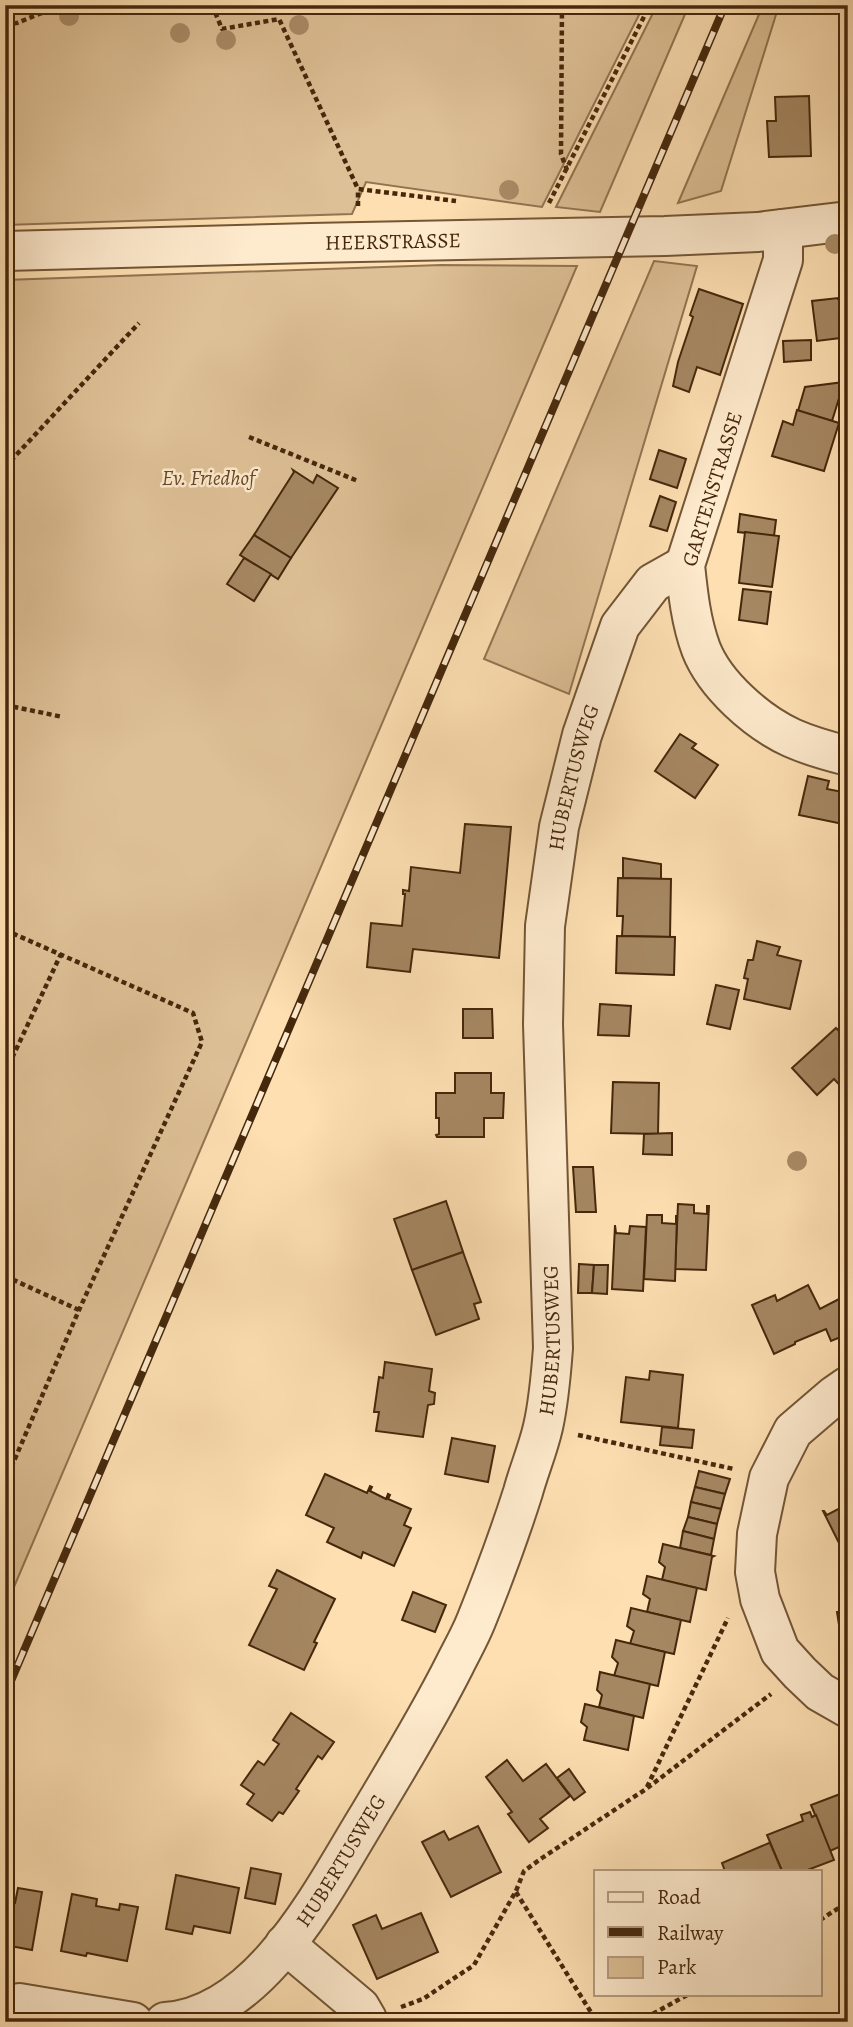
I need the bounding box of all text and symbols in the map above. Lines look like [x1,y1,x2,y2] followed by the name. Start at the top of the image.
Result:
[325,226,461,257] street label: HEERSTRASSE
[675,408,749,570] street label: GARTENSTRASSE
[162,464,259,492] park label: Ev. Friedhof
[542,700,606,853] street label: HUBERTUSWEG
[532,1265,567,1418] street label: HUBERTUSWEG
[289,1789,392,1932] street label: HUBERTUSWEG
[594,1870,822,1996] legend
[657,1883,701,1911] text: Road
[657,1919,724,1947] text: Railway
[657,1953,697,1981] text: Park

